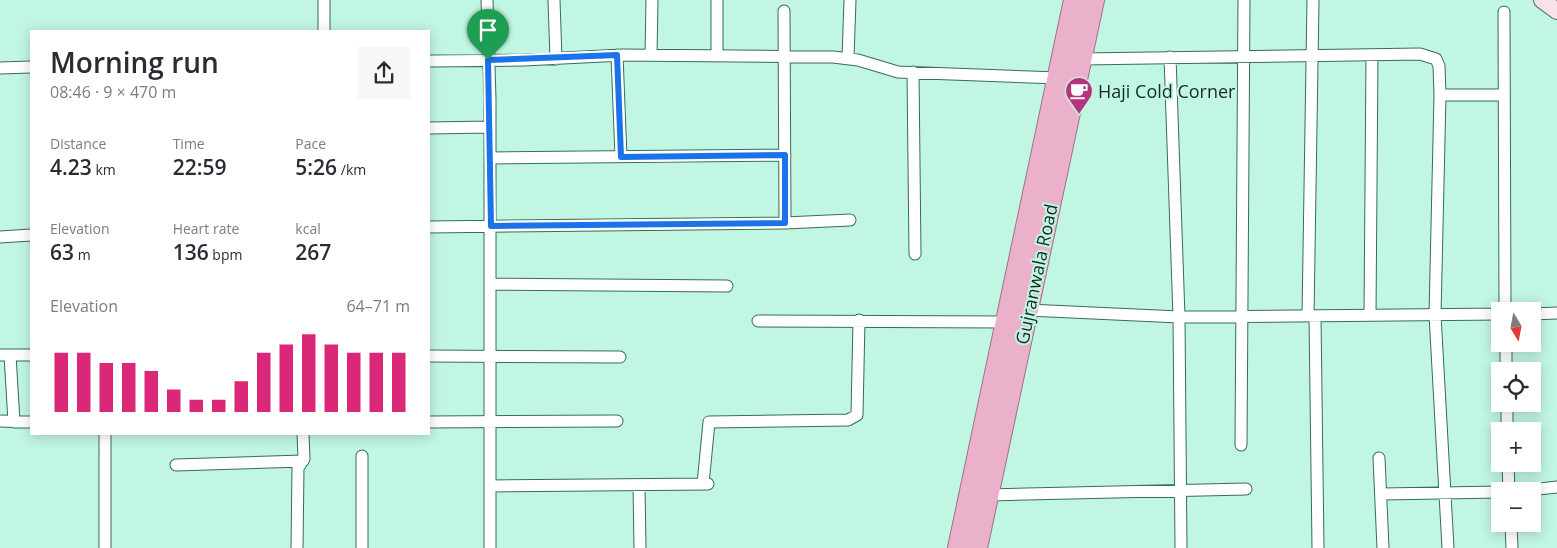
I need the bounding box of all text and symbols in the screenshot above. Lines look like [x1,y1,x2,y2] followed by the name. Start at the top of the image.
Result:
[467,9,509,60] pin
[474,16,502,44] icon: arrive
[50,43,219,81] text: Morning run
[358,47,410,99] button: share
[1064,76,1094,115] cafe icon: Haji Cold Corner
[1098,79,1236,103] place label: Haji Cold Corner
[50,81,176,103] text: 08:46 · 9 × 470 m
[50,134,106,153] text: Distance
[173,134,205,153] text: Time
[295,134,326,153] text: Pace
[50,153,92,181] text: 4.23
[173,153,226,181] text: 22:59
[295,153,337,181] text: 5:26
[92,160,116,179] text: km
[337,160,366,179] text: /km
[1009,201,1063,347] street label: Gujranwala Road
[50,219,109,238] text: Elevation
[173,219,239,238] text: Heart rate
[295,219,321,238] text: kcal
[50,238,74,266] text: 63
[173,238,209,266] text: 136
[295,238,331,266] text: 267
[74,245,91,264] text: m
[209,245,242,264] text: bpm
[50,295,118,317] text: Elevation
[346,295,410,317] text: 64–71 m
[1491,302,1541,352] north arrow
[1491,302,1541,532] map controls
[1491,362,1541,412] button: locate
[1491,422,1541,472] button: +
[1491,482,1541,532] button: −

